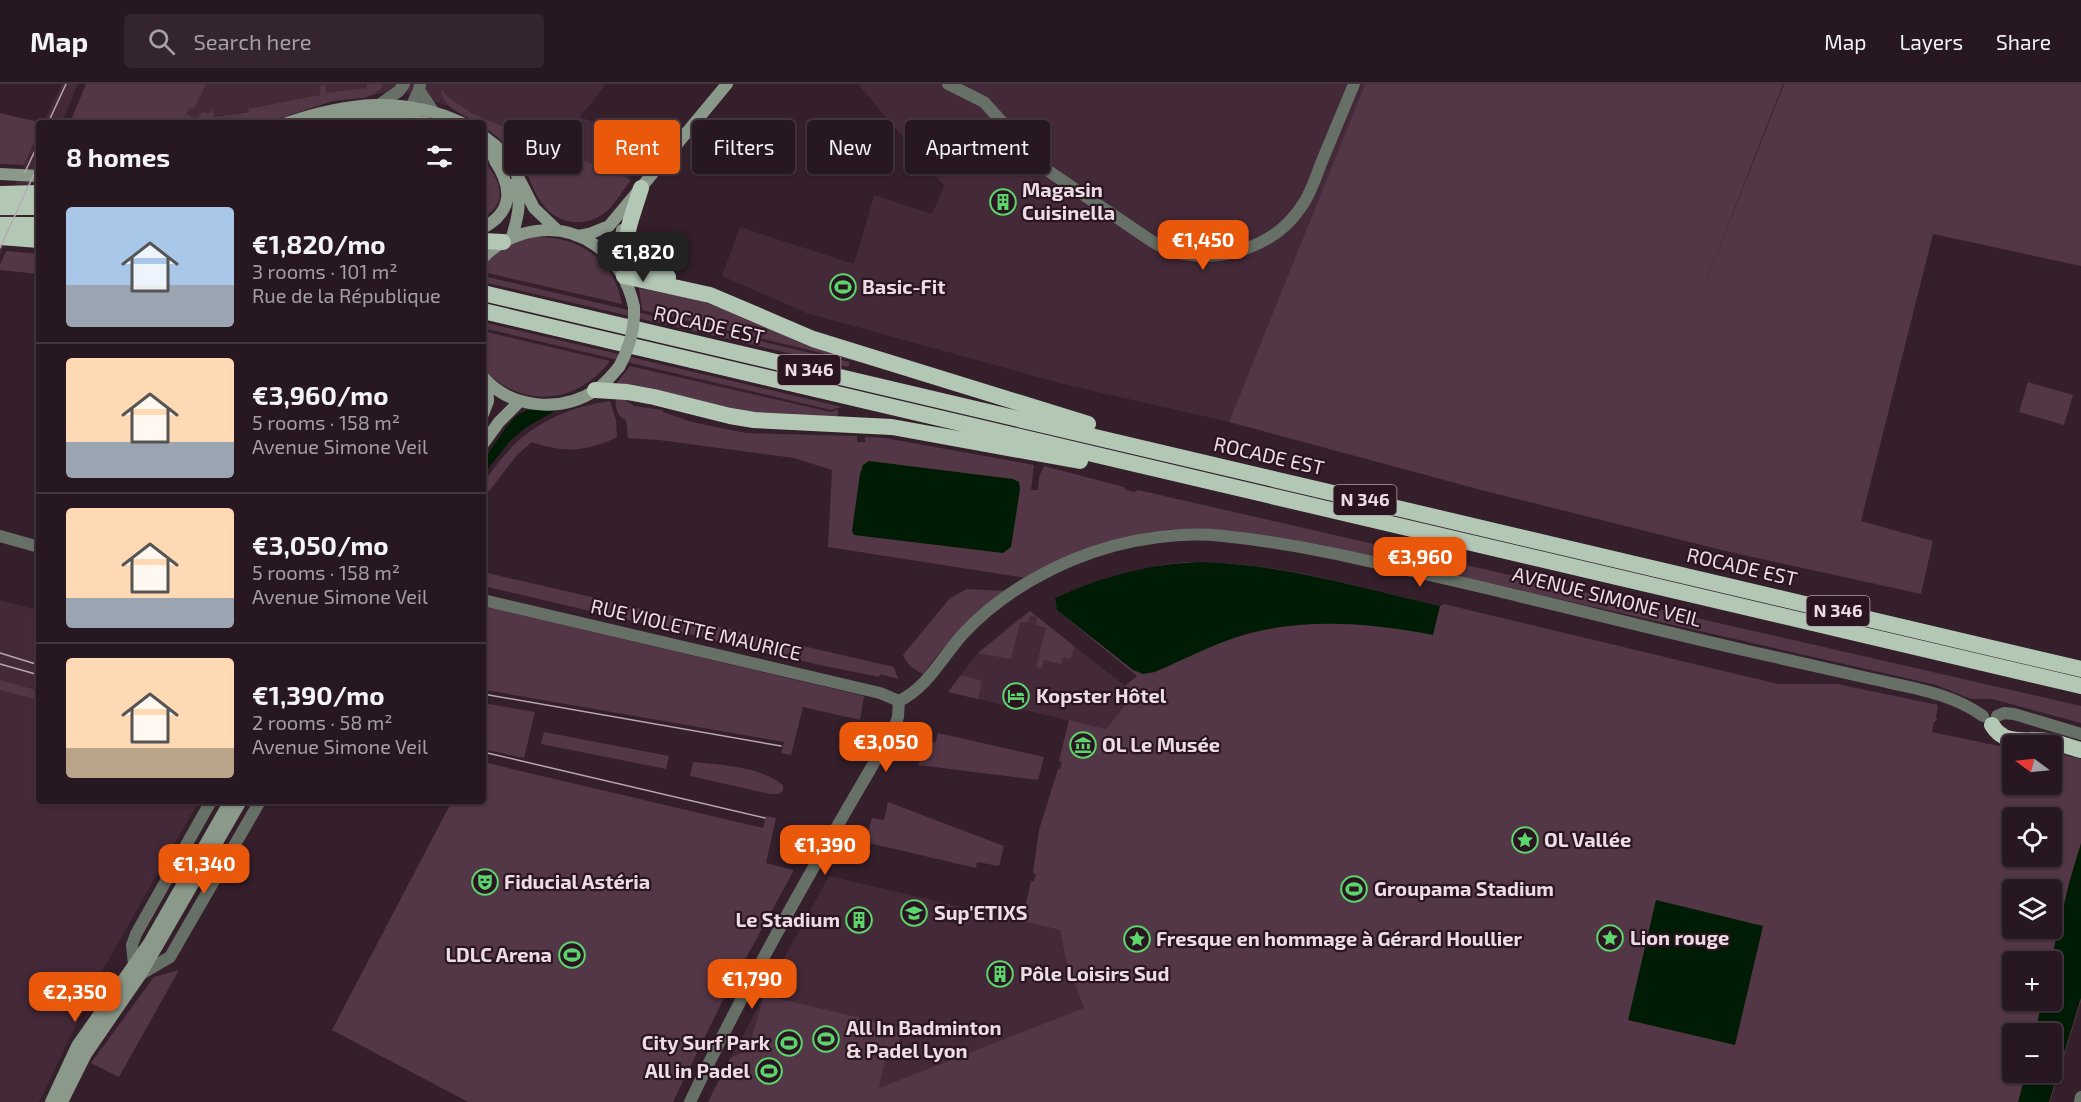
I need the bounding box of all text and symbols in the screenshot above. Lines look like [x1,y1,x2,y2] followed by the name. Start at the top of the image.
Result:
[124,14,544,68] search box
[30,24,88,58] text: Map
[145,25,178,58] icon: search
[193,28,312,54] text: Search here
[1824,29,1866,54] text: Map
[1899,29,1963,54] text: Layers
[1996,29,2051,54] text: Share
[504,120,582,174] chip: Buy
[594,120,680,174] chip: Rent
[692,120,795,174] chip: Filters
[807,120,893,174] chip: New
[905,120,1050,174] chip: Apartment
[423,140,456,173] icon: filters
[66,141,170,172] text: 8 homes
[1022,177,1115,224] place label: Magasin Cuisinella
[988,187,1018,217] building icon: Magasin Cuisinella
[1154,220,1252,271] pin: €1,450
[1172,227,1234,251] text: €1,450
[252,228,386,259] text: €1,820/mo
[114,231,186,303] icon: home
[594,232,692,283] pin: €1,820
[611,239,675,263] text: €1,820
[252,259,398,283] text: 3 rooms · 101 m²
[828,272,858,302] sports icon: Basic-Fit
[862,274,945,298] place label: Basic-Fit
[252,283,441,307] text: Rue de la République
[652,300,767,348] street label: ROCADE EST
[778,355,840,385] road number: N 346
[252,379,389,410] text: €3,960/mo
[114,382,186,454] icon: home
[252,410,400,434] text: 5 rooms · 158 m²
[1212,431,1327,479] street label: ROCADE EST
[252,434,428,458] text: Avenue Simone Veil
[1334,485,1396,515] road number: N 346
[252,529,389,560] text: €3,050/mo
[114,532,186,604] icon: home
[1371,537,1469,588] pin: €3,960
[1685,542,1800,590] street label: ROCADE EST
[1387,544,1453,568] text: €3,960
[252,560,400,584] text: 5 rooms · 158 m²
[1510,561,1704,631] street label: AVENUE SIMONE VEIL
[252,584,428,608] text: Avenue Simone Veil
[589,593,804,665] street label: RUE VIOLETTE MAURICE
[1806,596,1870,626] road number: N 346
[252,679,384,710] text: €1,390/mo
[1001,681,1031,711] hotel icon: Kopster Hôtel
[114,682,186,754] icon: home
[1036,683,1167,707] place label: Kopster Hôtel
[252,710,393,734] text: 2 rooms · 58 m²
[837,722,935,773] pin: €3,050
[853,729,919,753] text: €3,050
[1068,730,1098,760] museum icon: OL Le Musée
[1102,732,1220,756] place label: OL Le Musée
[252,734,428,758] text: Avenue Simone Veil
[2002,735,2062,795] north arrow
[2002,735,2062,1083] map controls
[2002,807,2062,867] button: locate
[776,825,874,876] pin: €1,390
[1510,825,1540,855] place icon: OL Vallée
[1544,827,1631,851] place label: OL Vallée
[794,832,856,856] text: €1,390
[155,844,253,895] pin: €1,340
[172,851,236,875] text: €1,340
[470,867,500,897] theatre icon: Fiducial Astéria
[504,869,650,893] place label: Fiducial Astéria
[1339,874,1369,904] sports icon: Groupama Stadium
[1374,876,1554,900] place label: Groupama Stadium
[2002,879,2062,939] button: layers
[899,898,929,928] school or university icon: Sup'ETIXS
[934,900,1028,924] place label: Sup'ETIXS
[844,905,874,935] building icon: Le Stadium
[736,907,840,931] place label: Le Stadium
[1595,923,1625,953] place icon: Lion rouge
[1122,924,1152,954] place icon: Fresque en hommage à Gérard Houllier
[1630,925,1729,949] place label: Lion rouge
[1156,926,1523,950] place label: Fresque en hommage à Gérard Houllier
[557,940,587,970] sports icon: LDLC Arena
[445,942,552,966] place label: LDLC Arena
[2002,951,2062,1011] button: +
[703,959,801,1010] pin: €1,790
[985,959,1015,989] building icon: Pôle Loisirs Sud
[1020,961,1169,985] place label: Pôle Loisirs Sud
[722,966,782,990] text: €1,790
[26,972,124,1023] pin: €2,350
[43,979,107,1003] text: €2,350
[846,1015,1002,1063] place label: All In Badminton & Padel Lyon
[2002,1023,2062,1083] button: −
[811,1024,841,1054] sports icon: All In Badminton & Padel Lyon
[774,1028,804,1058] sports icon: City Surf Park
[642,1030,771,1055] place label: City Surf Park
[754,1056,784,1086] sports icon: All in Padel
[645,1058,750,1082] place label: All in Padel

